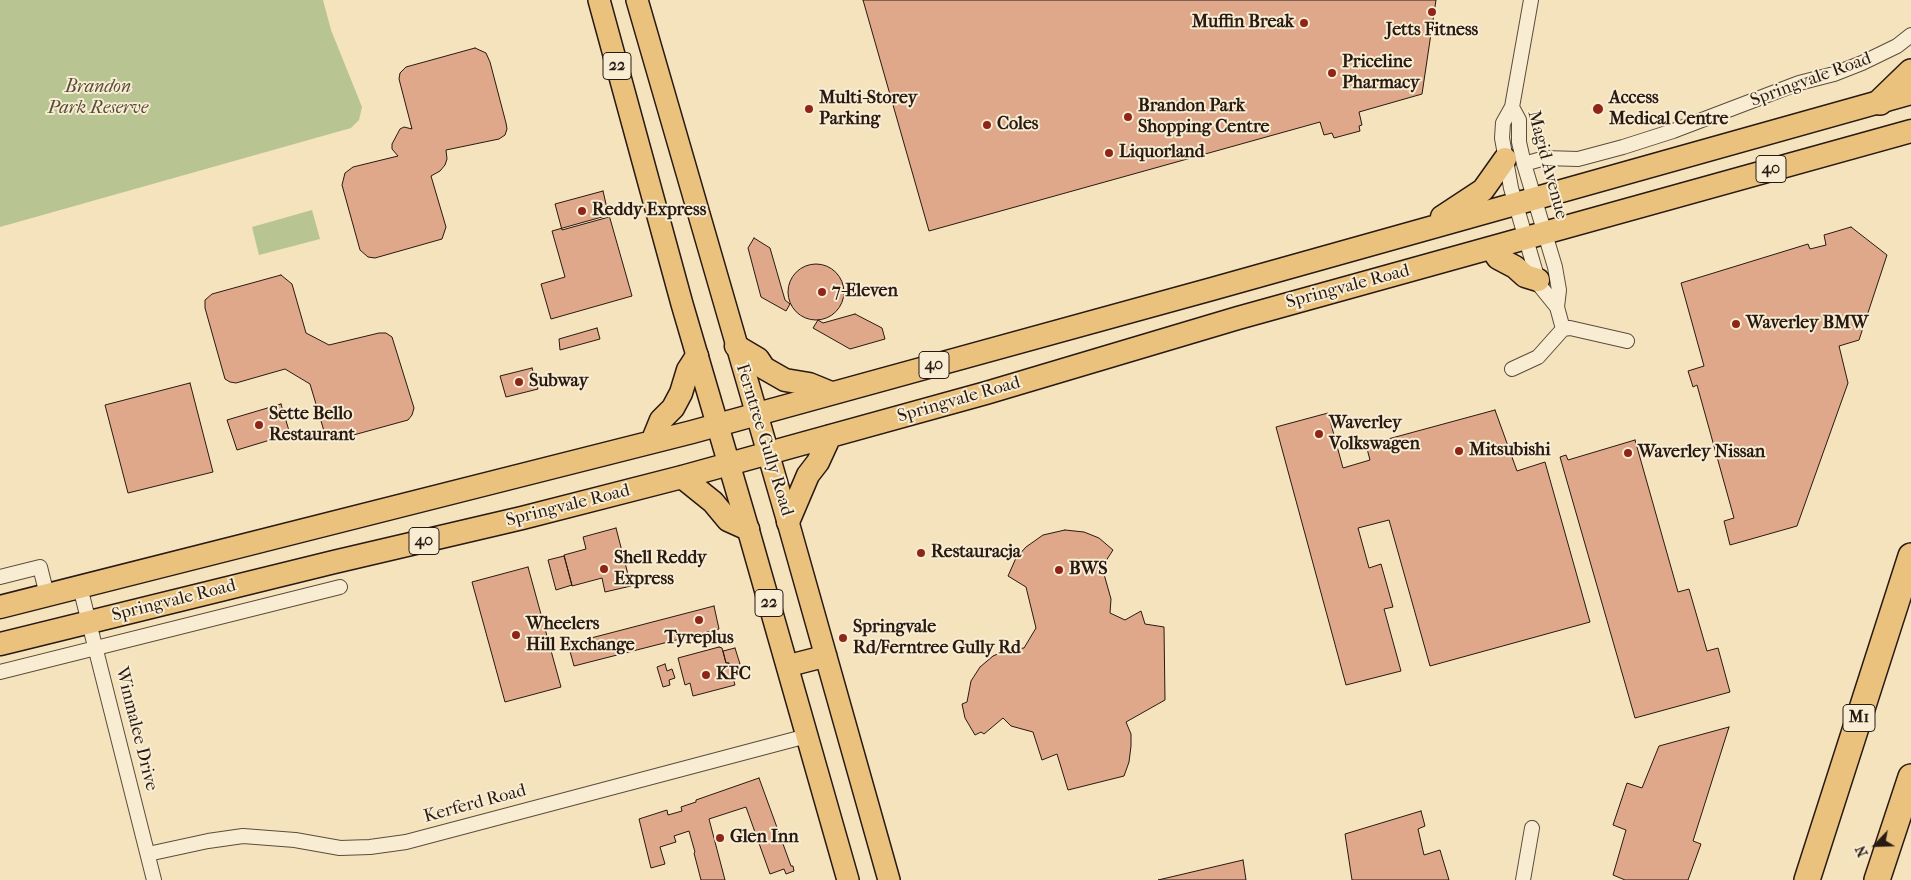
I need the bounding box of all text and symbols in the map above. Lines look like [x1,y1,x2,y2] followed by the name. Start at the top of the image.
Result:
[1426,6,1438,18] marker: Jetts Fitness
[1192,12,1294,34] place label: Muffin Break
[1298,17,1310,29] marker: Muffin Break
[1386,20,1478,42] place label: Jetts Fitness
[1748,48,1874,112] street label: Springvale Road
[603,52,631,80] road number: 22
[1342,52,1420,94] place label: Priceline Pharmacy
[1326,67,1338,79] marker: Priceline Pharmacy
[48,77,148,120] park label: Brandon Park Reserve
[819,88,917,130] place label: Multi-Storey Parking
[1609,88,1728,130] place label: Access Medical Centre
[1138,96,1269,138] place label: Brandon Park Shopping Centre
[1591,102,1605,116] marker: Access Medical Centre
[803,103,815,115] marker: Multi-Storey Parking
[1522,108,1572,222] street label: Magid Avenue
[1122,111,1134,123] marker: Brandon Park Shopping Centre
[997,114,1038,136] place label: Coles
[981,119,993,131] marker: Coles
[1119,142,1204,164] place label: Liquorland
[1103,147,1115,159] marker: Liquorland
[1756,156,1786,182] road number: 40
[592,200,706,222] place label: Reddy Express
[576,205,588,217] marker: Reddy Express
[1284,260,1412,314] street label: Springvale Road
[832,281,898,303] place label: 7-Eleven
[816,286,828,298] marker: 7-Eleven
[1746,313,1868,335] place label: Waverley BMW
[1730,318,1742,330] marker: Waverley BMW
[919,352,949,378] road number: 40
[731,361,797,519] street label: Ferntree Gully Road
[529,371,588,393] place label: Subway
[895,372,1023,428] street label: Springvale Road
[513,376,525,388] marker: Subway
[269,404,355,446] place label: Sette Bello Restaurant
[1329,413,1420,456] place label: Waverley Volkswagen
[253,419,265,431] marker: Sette Bello Restaurant
[1313,428,1325,440] marker: Waverley Volkswagen
[1469,440,1550,462] place label: Mitsubishi
[1638,442,1765,464] place label: Waverley Nissan
[1453,445,1465,457] marker: Mitsubishi
[1622,447,1634,459] marker: Waverley Nissan
[504,480,632,532] street label: Springvale Road
[409,528,439,554] road number: 40
[931,542,1021,564] place label: Restauracja
[915,547,927,559] marker: Restauracja
[614,548,707,590] place label: Shell Reddy Express
[1069,559,1107,581] place label: BWS
[598,563,610,575] marker: Shell Reddy Express
[1053,564,1065,576] marker: BWS
[110,575,238,627] street label: Springvale Road
[755,590,783,616] road number: 22
[526,614,635,656] place label: Wheelers Hill Exchange
[693,614,705,626] marker: Tyreplus
[853,617,1021,660] place label: Springvale Rd/Ferntree Gully Rd
[664,628,734,650] place label: Tyreplus
[510,629,522,641] marker: Wheelers Hill Exchange
[837,632,849,644] marker: Springvale Rd/Ferntree Gully Rd
[716,664,751,686] place label: KFC
[110,665,162,793] street label: Winmalee Drive
[700,669,712,681] marker: KFC
[1843,704,1875,731] road number: M1
[421,780,529,828] street label: Kerferd Road
[1851,820,1901,870] north arrow
[730,827,799,849] place label: Glen Inn
[714,832,726,844] marker: Glen Inn
[1852,843,1872,860] text: N

